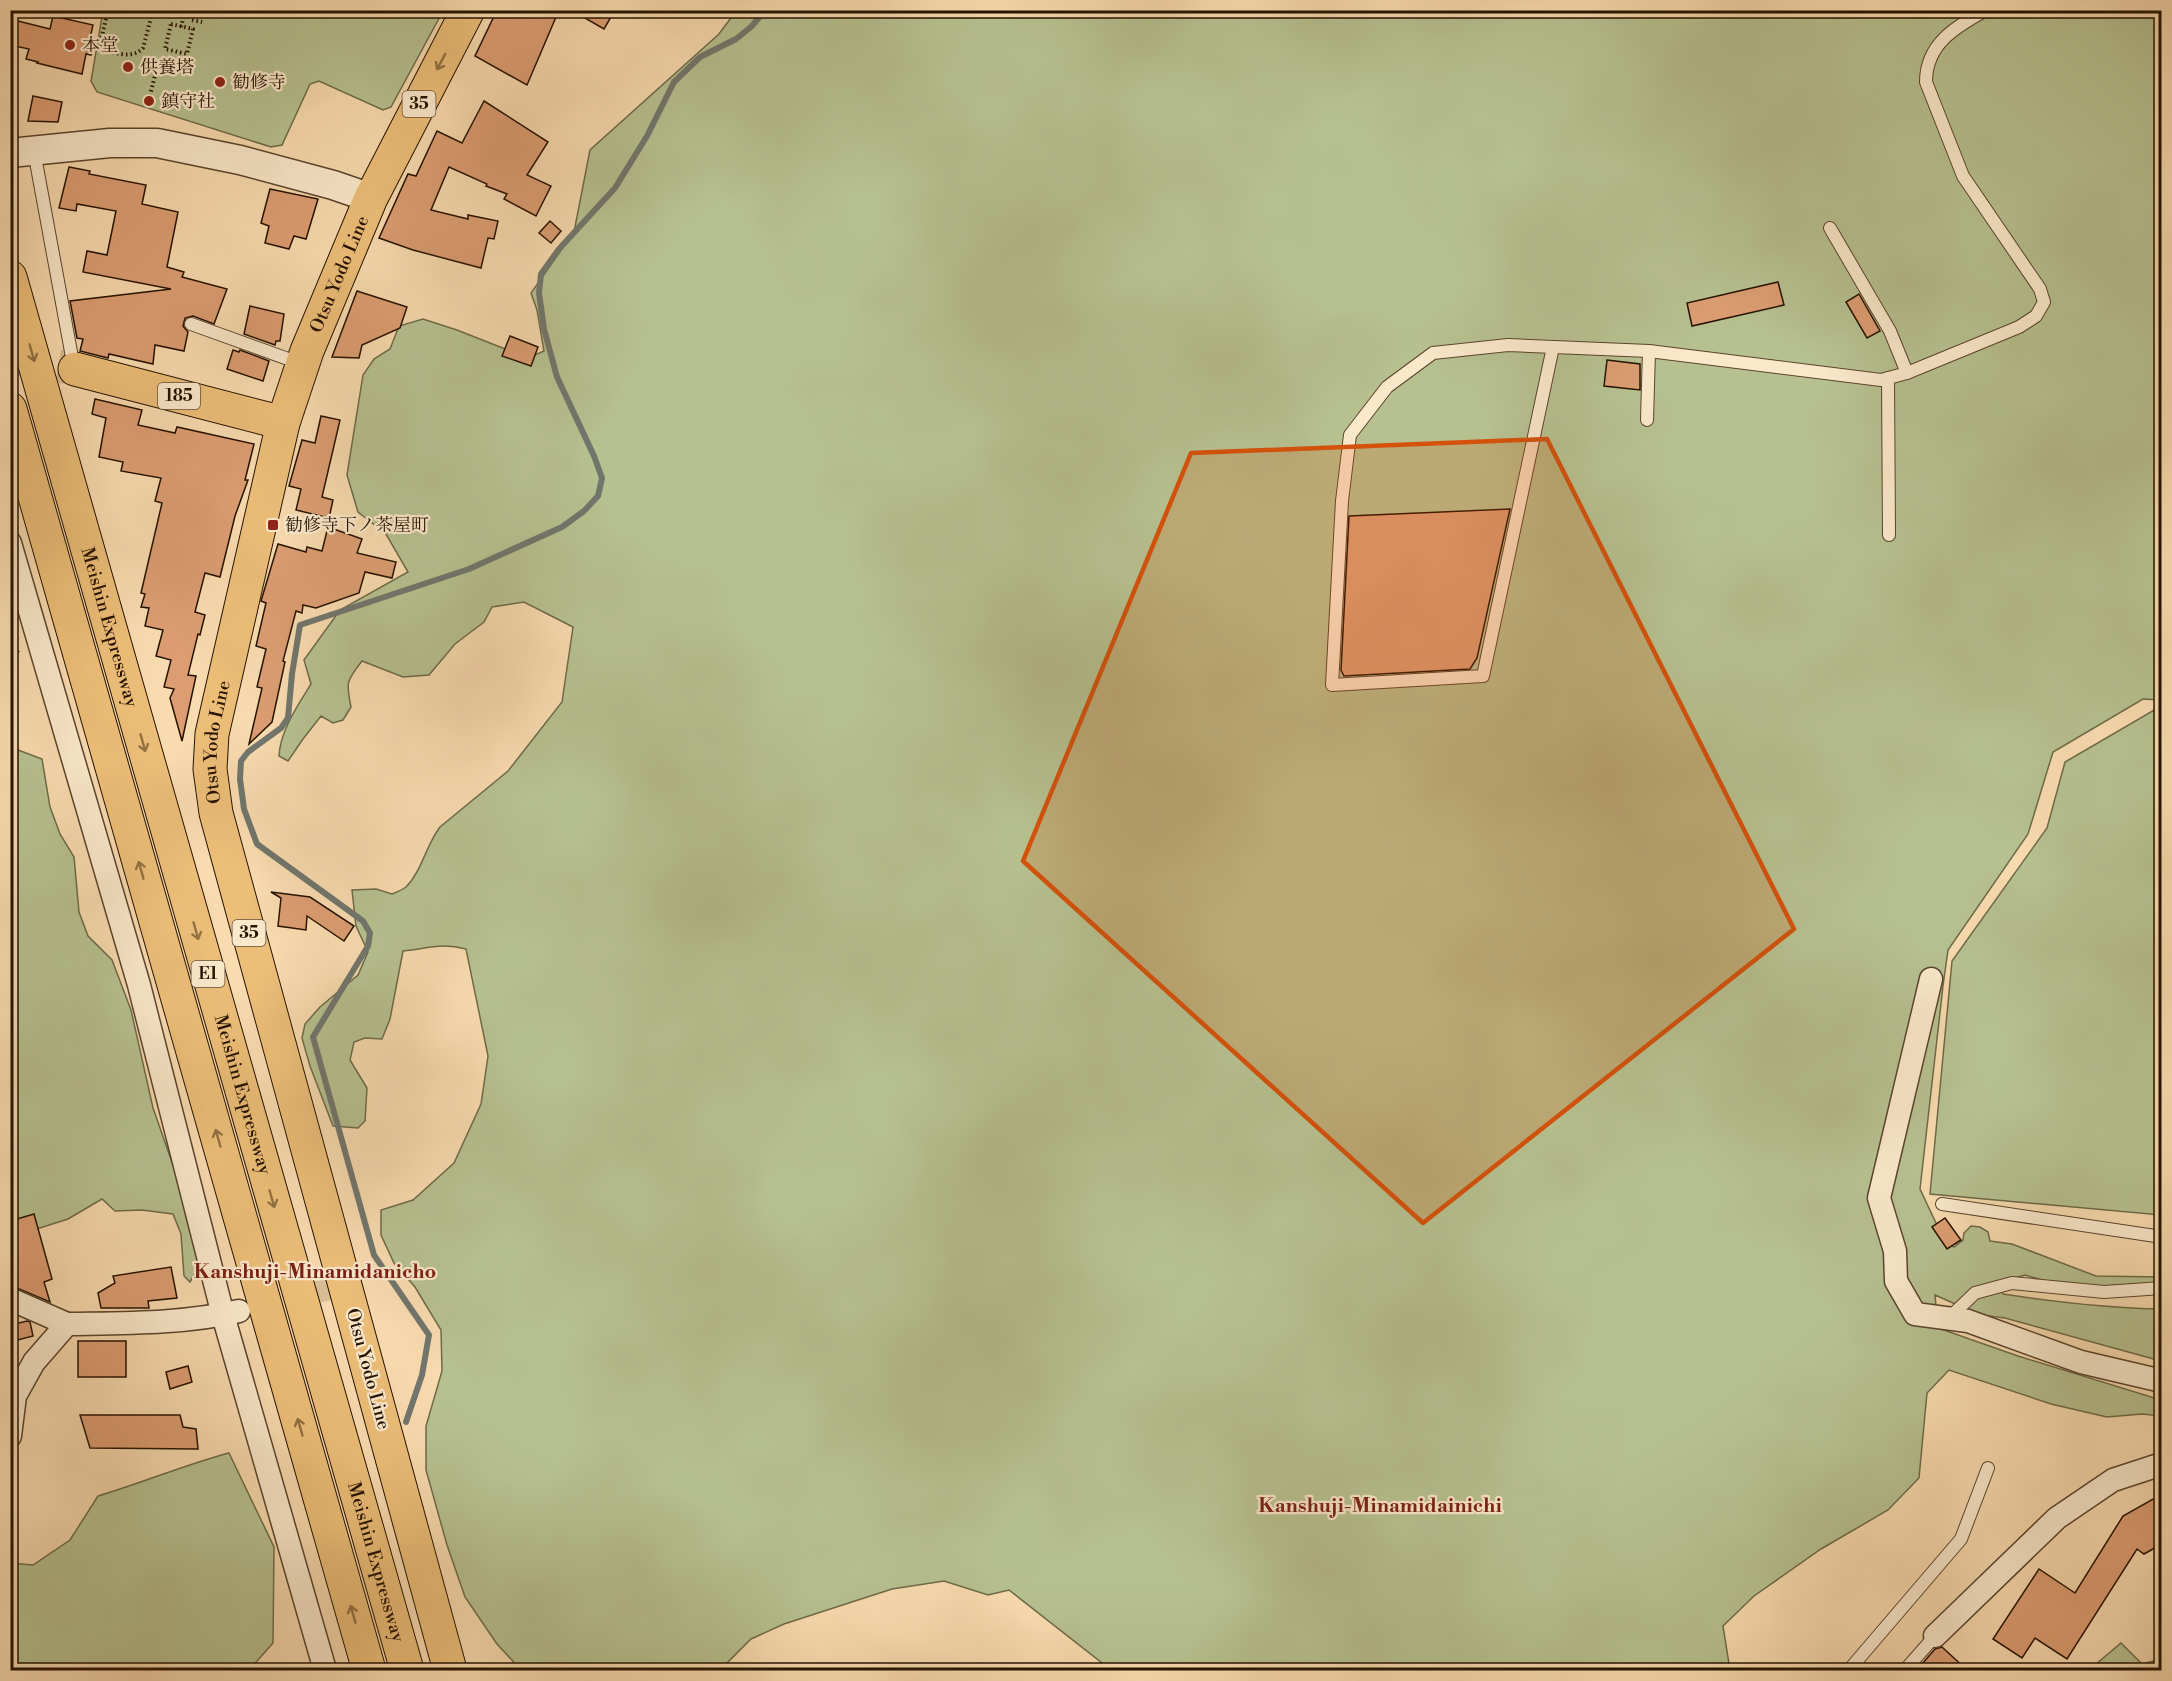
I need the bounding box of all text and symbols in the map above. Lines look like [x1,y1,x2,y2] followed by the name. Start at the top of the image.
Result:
[82,34,118,57] place label: 本堂
[63,38,77,52] marker: 本堂
[435,53,447,70] one-way arrow
[140,56,194,79] place label: 供養塔
[121,60,135,74] marker: 供養塔
[232,71,286,94] place label: 勧修寺
[213,75,227,89] marker: 勧修寺
[161,90,215,113] place label: 鎮守社
[402,91,436,117] road number: 35
[142,94,156,108] marker: 鎮守社
[304,212,374,336] street label: Otsu Yodo Line
[27,344,38,363] one-way arrow
[158,383,200,409] road number: 185
[285,514,429,537] place label: 勧修寺下ノ茶屋町
[266,518,280,532] marker: 勧修寺下ノ茶屋町
[76,545,144,710] street label: Meishin Expressway
[198,678,235,805] street label: Otsu Yodo Line
[138,733,149,752] one-way arrow
[135,860,147,879] one-way arrow
[232,920,266,946] road number: 35
[191,921,202,940] one-way arrow
[192,961,224,987] road number: E1
[209,1012,277,1177] street label: Meishin Expressway
[212,1129,223,1148] one-way arrow
[267,1189,279,1208] one-way arrow
[194,1260,436,1285] district label: Kanshuji-Minamidanicho
[341,1306,395,1432] street label: Otsu Yodo Line
[293,1417,305,1436] one-way arrow
[342,1479,410,1645] street label: Meishin Expressway
[1258,1494,1502,1519] district label: Kanshuji-Minamidainichi
[346,1605,358,1624] one-way arrow

